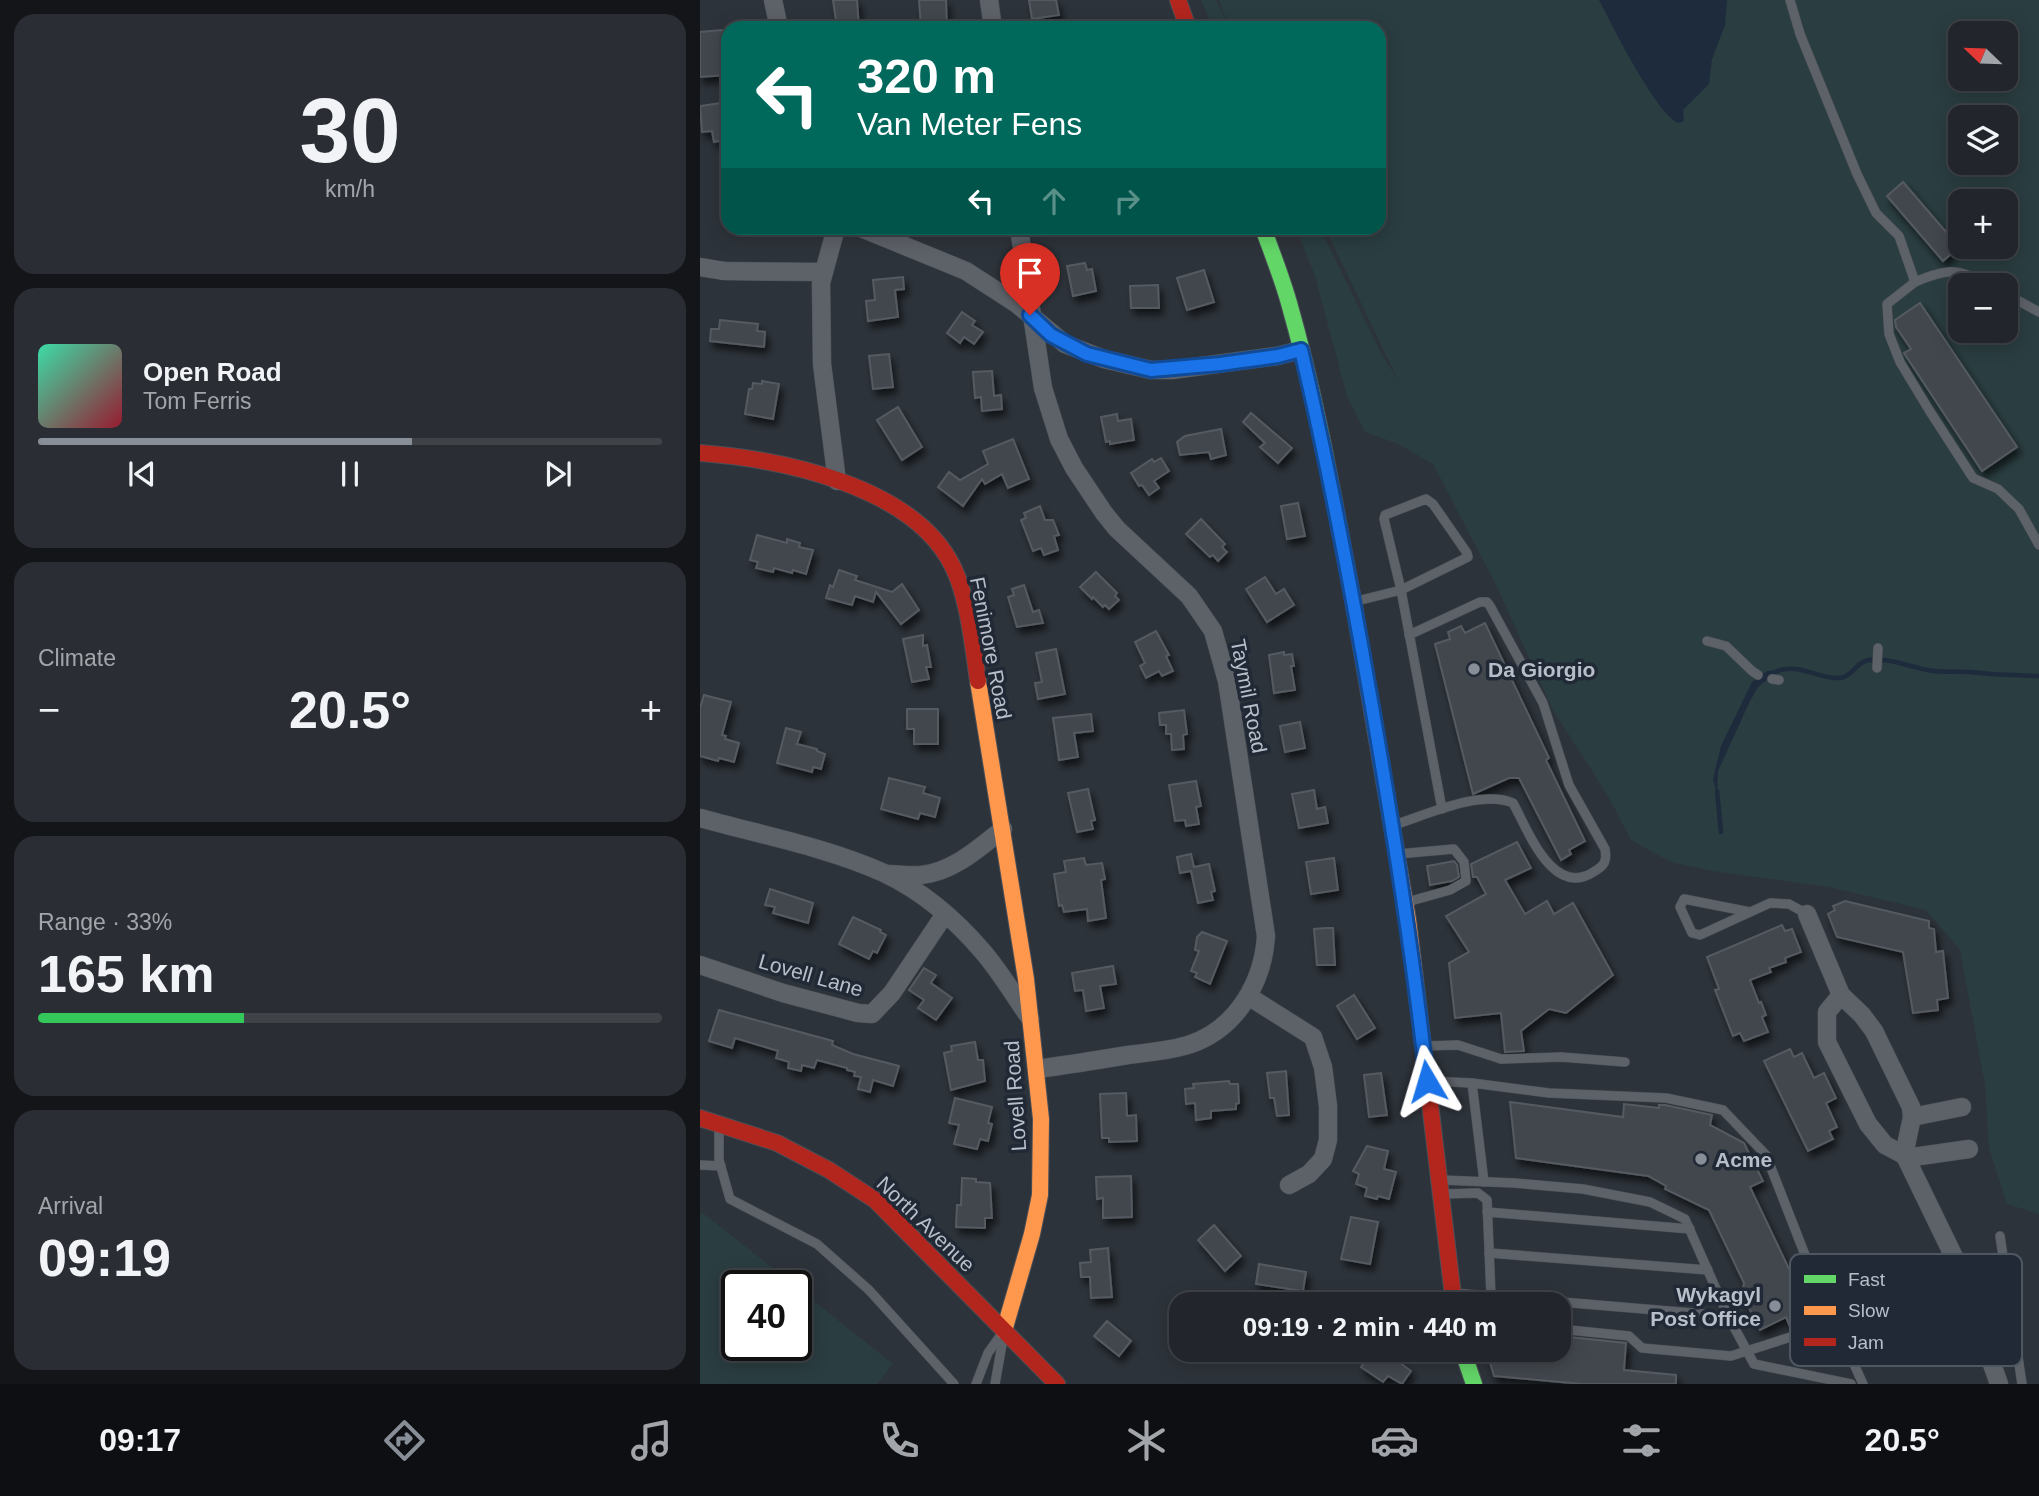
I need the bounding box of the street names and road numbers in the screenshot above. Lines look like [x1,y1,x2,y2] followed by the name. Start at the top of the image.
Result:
[966,575,1016,721] street label: Fenimore Road
[1227,637,1271,755] street label: Taymil Road
[756,949,866,1001] street label: Lovell Lane
[1000,1040,1030,1152] street label: Lovell Road
[872,1172,980,1276] street label: North Avenue

